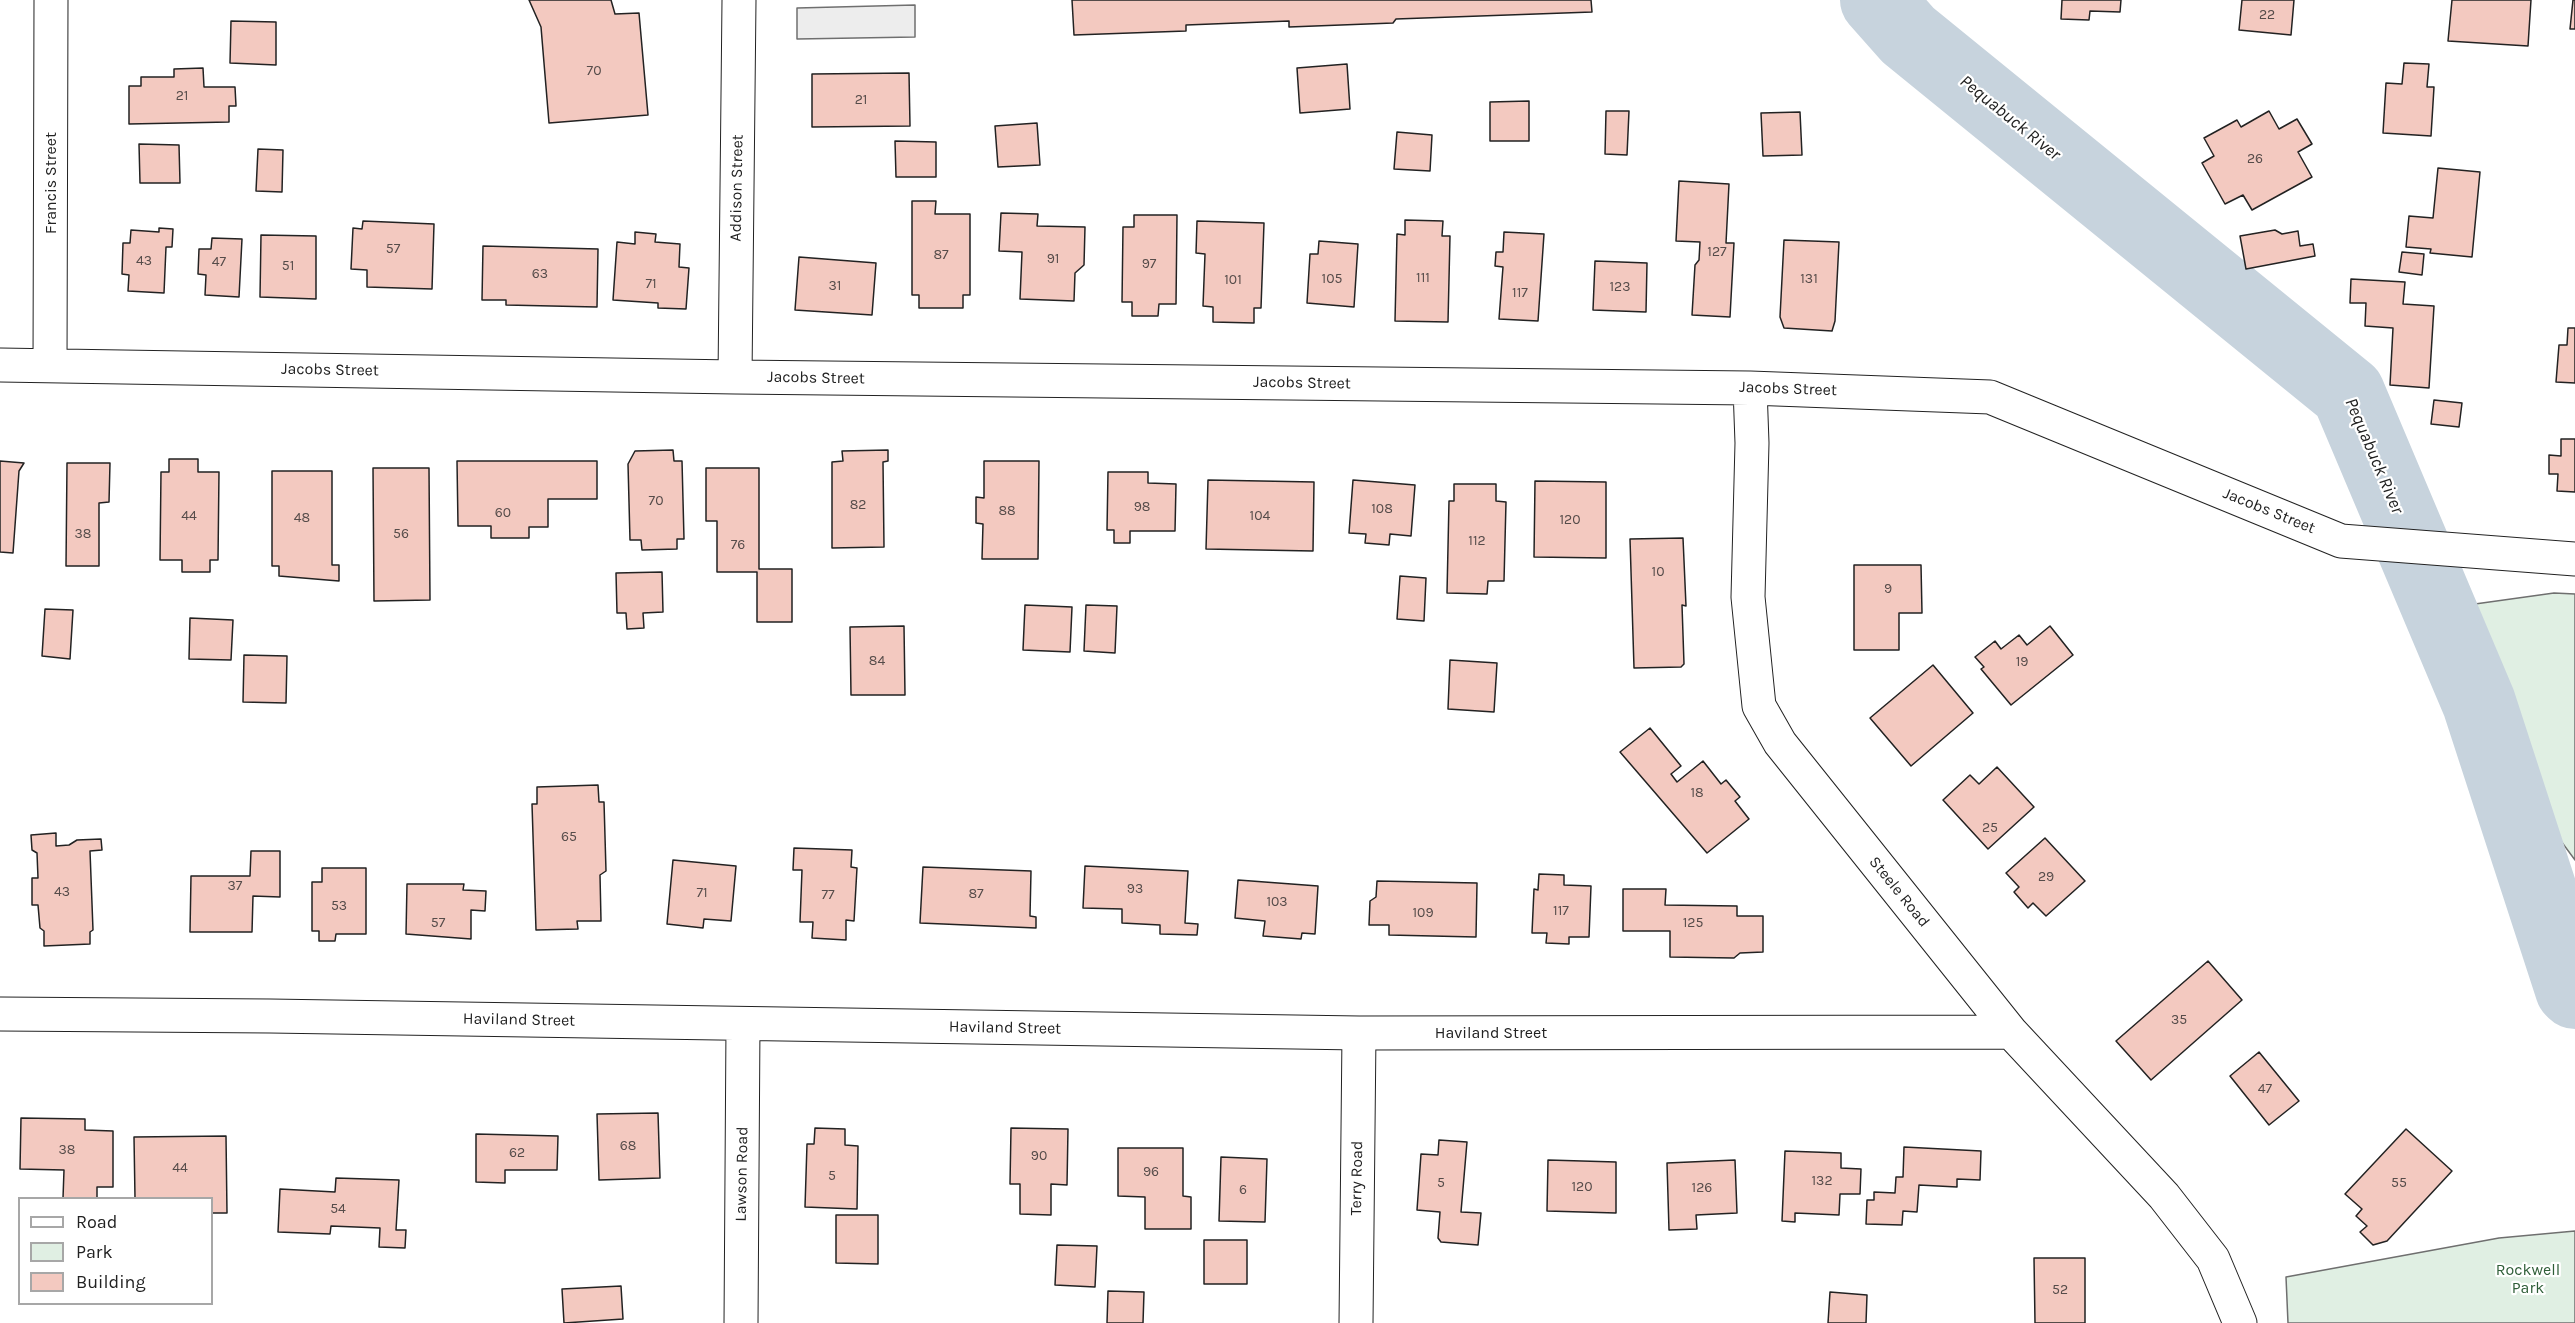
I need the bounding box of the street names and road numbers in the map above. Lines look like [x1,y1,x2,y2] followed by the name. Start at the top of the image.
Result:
[41,132,61,234] street label: Francis Street
[726,134,748,242] street label: Addison Street
[281,360,379,380] street label: Jacobs Street
[767,368,865,388] street label: Jacobs Street
[1253,373,1351,393] street label: Jacobs Street
[1739,378,1837,400] street label: Jacobs Street
[2220,484,2318,538] street label: Jacobs Street
[1865,853,1933,931] street label: Steele Road
[463,1009,575,1031] street label: Haviland Street
[949,1017,1061,1039] street label: Haviland Street
[1435,1023,1547,1043] street label: Haviland Street
[732,1126,752,1222] street label: Lawson Road
[1347,1141,1367,1215] street label: Terry Road

